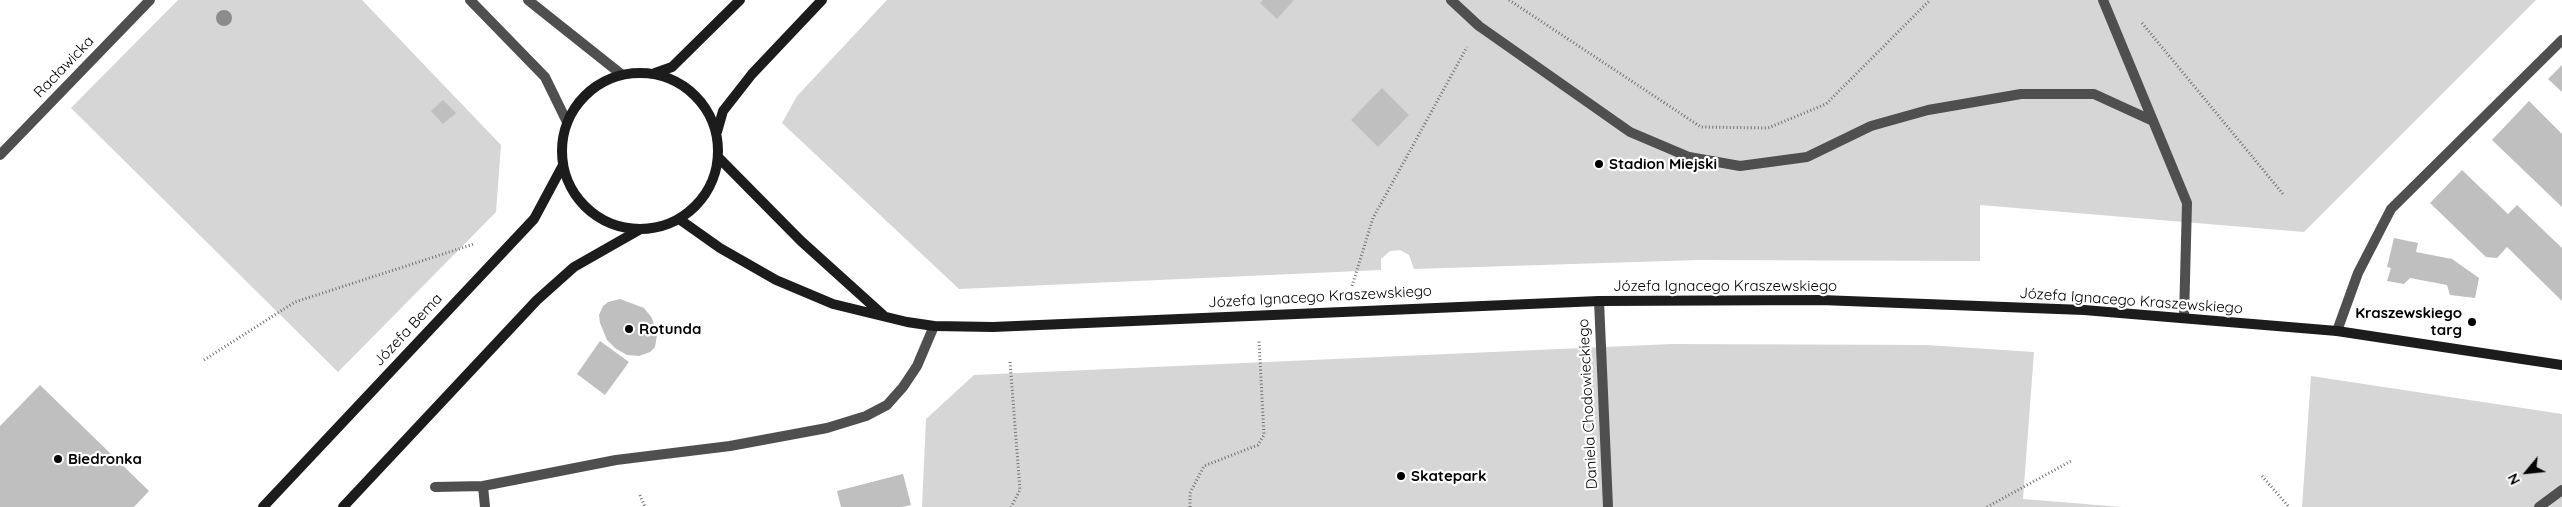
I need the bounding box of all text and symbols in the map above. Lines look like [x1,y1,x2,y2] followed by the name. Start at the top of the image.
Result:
[30,32,98,102] street label: Racławicka
[1609,155,1717,173] place label: Stadion Miejski
[1593,158,1605,170] marker: Stadion Miejski
[1613,277,1837,295] street label: Józefa Ignacego Kraszewskiego
[1208,282,1432,312] street label: Józefa Ignacego Kraszewskiego
[2019,284,2243,318] street label: Józefa Ignacego Kraszewskiego
[370,290,446,370] street label: Józefa Bema
[2355,304,2462,339] place label: Kraszewskiego targ
[2466,316,2478,328] marker: Kraszewskiego targ
[1575,318,1601,490] street label: Daniela Chodowieckiego
[639,320,701,338] place label: Rotunda
[623,323,635,335] marker: Rotunda
[2502,447,2552,497] north arrow
[68,450,142,468] place label: Biedronka
[52,453,64,465] marker: Biedronka
[1411,467,1487,485] place label: Skatepark
[1395,470,1407,482] marker: Skatepark
[2503,470,2524,488] text: N

